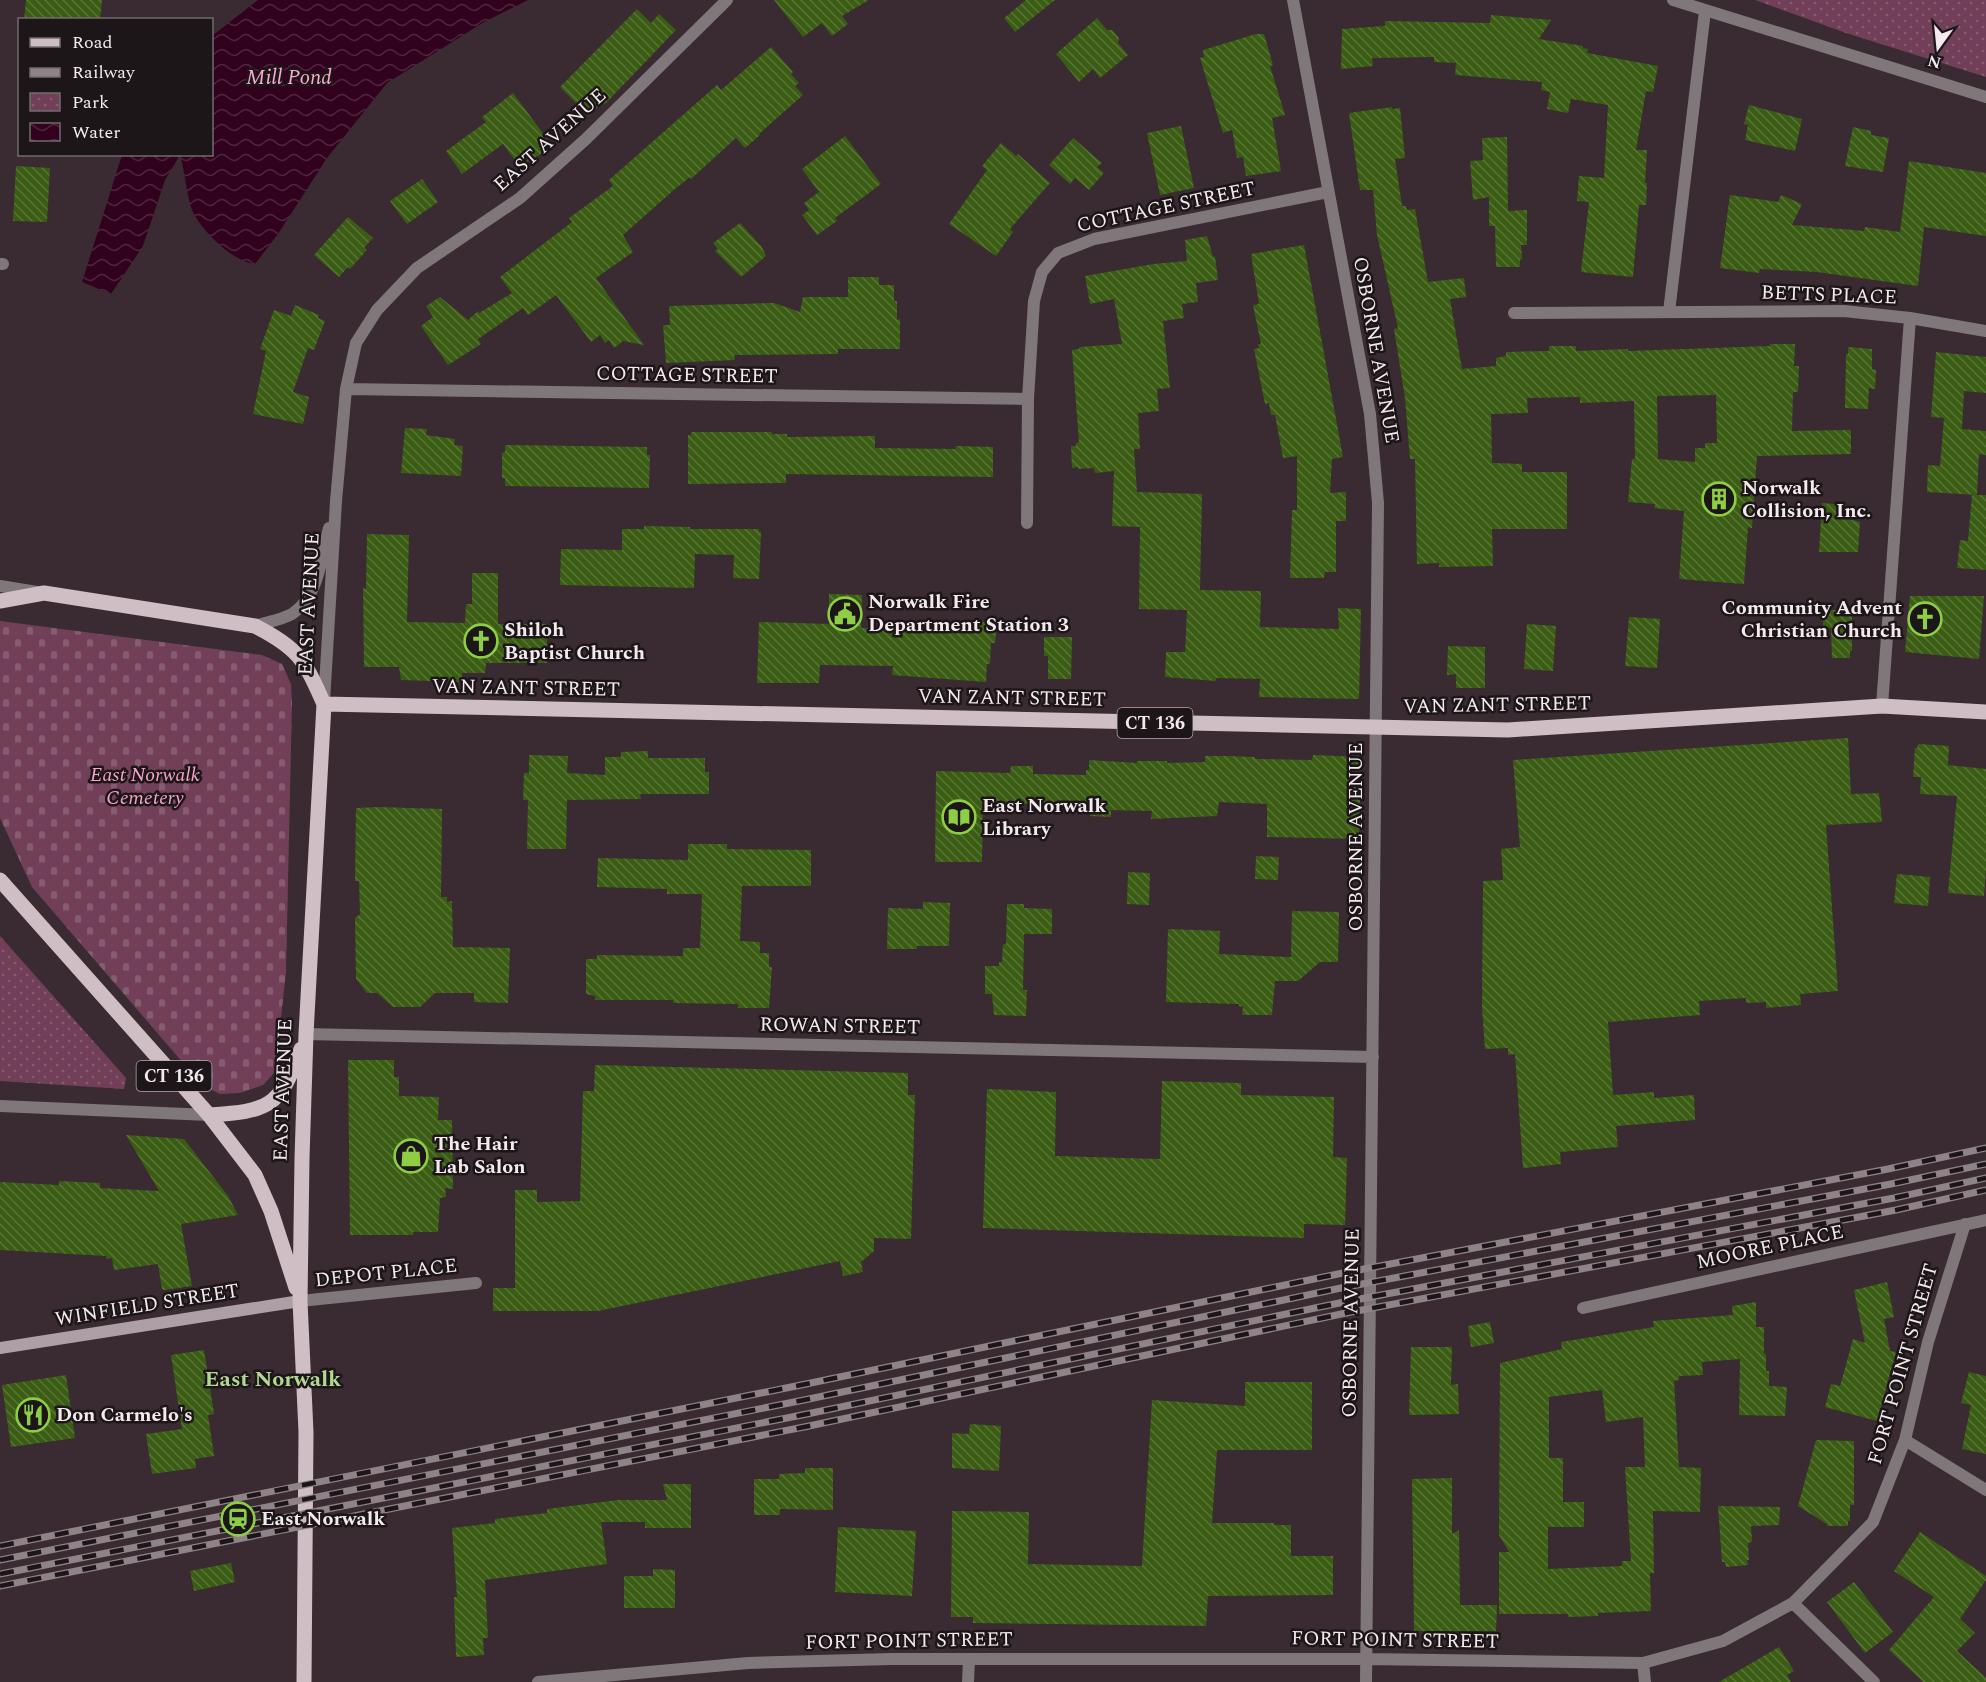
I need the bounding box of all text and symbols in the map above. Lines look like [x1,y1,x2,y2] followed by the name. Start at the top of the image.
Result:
[18,18,213,156] legend
[1908,18,1968,78] north arrow
[72,29,113,56] text: Road
[1925,48,1944,75] text: N
[72,59,136,86] text: Railway
[246,62,332,94] water label: Mill Pond
[487,81,613,199] street label: EAST AVENUE
[72,89,109,116] text: Park
[72,119,120,146] text: Water
[1074,173,1258,241] street label: COTTAGE STREET
[1345,254,1407,446] street label: OSBORNE AVENUE
[1761,278,1897,312] street label: BETTS PLACE
[596,358,778,392] street label: COTTAGE STREET
[1742,473,1871,526] place label: Norwalk Collision, Inc.
[1701,481,1737,517] building icon: Norwalk Collision, Inc.
[290,532,328,676] street label: EAST AVENUE
[868,587,1069,640] place label: Norwalk Fire Department Station 3
[1722,593,1902,646] place label: Community Advent Christian Church
[827,596,863,632] public building icon: Norwalk Fire Department Station 3
[1907,601,1943,637] church icon: Community Advent Christian Church
[504,615,645,668] place label: Shiloh Baptist Church
[463,623,499,659] church icon: Shiloh Baptist Church
[432,671,620,705] street label: VAN ZANT STREET
[918,681,1106,715] street label: VAN ZANT STREET
[1403,688,1591,722] street label: VAN ZANT STREET
[1118,708,1192,738] road number: CT 136
[1341,742,1371,932] street label: OSBORNE AVENUE
[90,760,201,813] park label: East Norwalk Cemetery
[982,791,1106,844] place label: East Norwalk Library
[941,799,977,835] library icon: East Norwalk Library
[759,1010,921,1042] street label: ROWAN STREET
[266,1018,300,1162] street label: EAST AVENUE
[136,1061,212,1091] road number: CT 136
[434,1129,526,1182] place label: The Hair Lab Salon
[393,1138,429,1174] shop icon: The Hair Lab Salon
[1694,1217,1846,1277] street label: MOORE PLACE
[1334,1228,1368,1418] street label: OSBORNE AVENUE
[313,1251,459,1295] street label: DEPOT PLACE
[1860,1260,1946,1468] street label: FORT POINT STREET
[53,1276,241,1334] street label: WINFIELD STREET
[205,1363,342,1396] district label: East Norwalk
[15,1397,51,1433] restaurant icon: Don Carmelo's
[56,1400,193,1430] place label: Don Carmelo's
[220,1501,256,1537] station icon: East Norwalk
[261,1504,385,1534] place label: East Norwalk
[1291,1623,1499,1657] street label: FORT POINT STREET
[805,1624,1013,1658] street label: FORT POINT STREET

